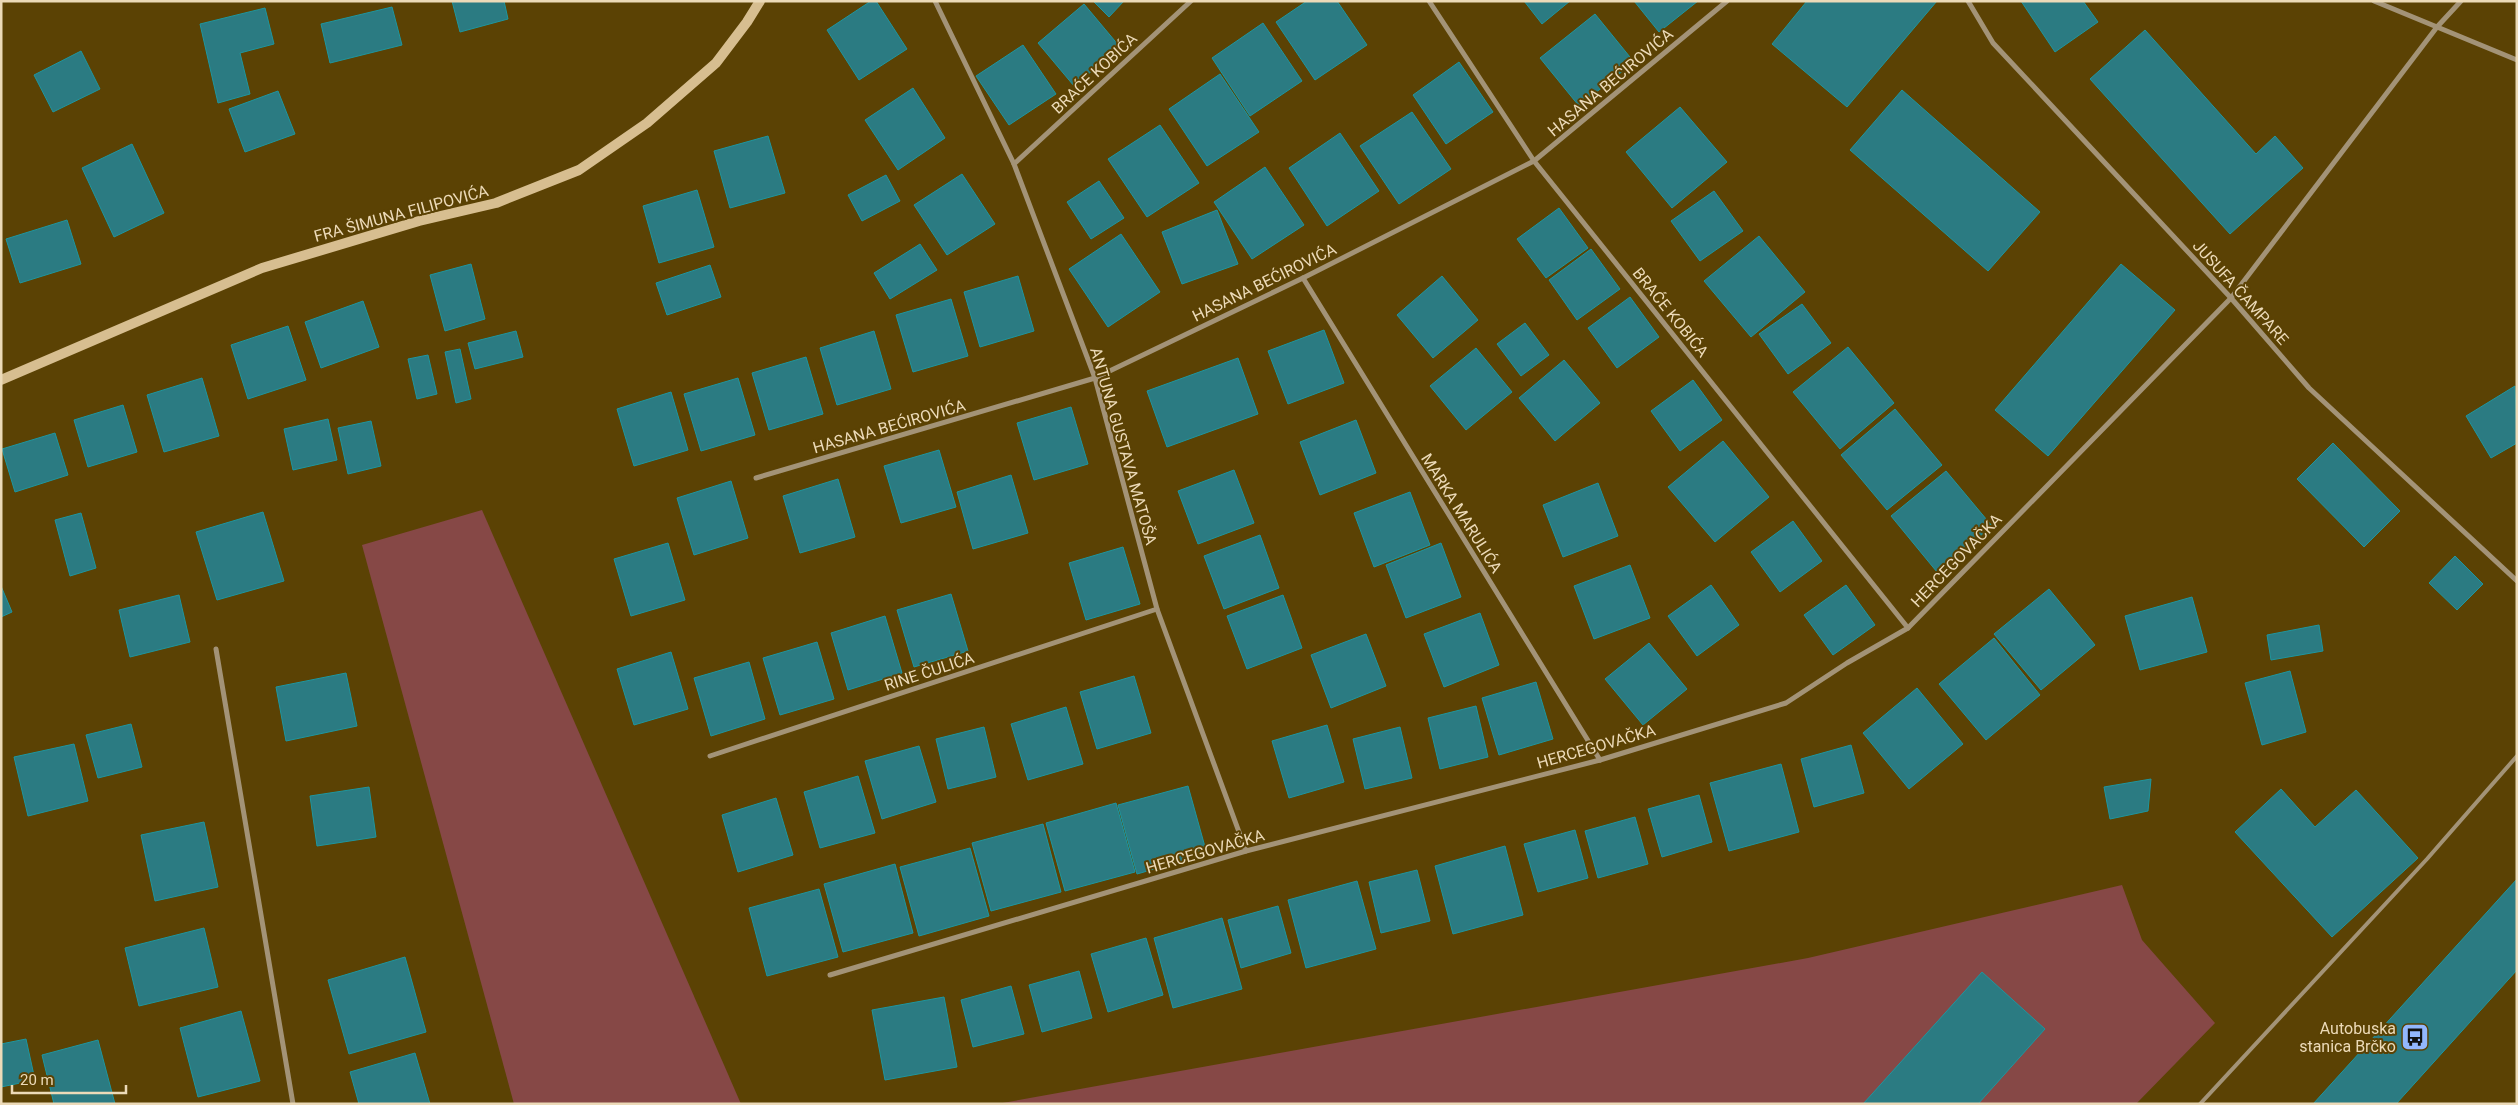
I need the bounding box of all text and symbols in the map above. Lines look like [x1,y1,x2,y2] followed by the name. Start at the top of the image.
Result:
[1543,23,1677,140] street label: HASANA BEĆIROVIĆA
[1047,28,1141,118] street label: BRAĆE KOBIĆA
[312,180,491,246] street label: FRA ŠIMUNA FILIPOVIĆA
[2189,235,2293,349] street label: JUSUFA ČAMPARE
[1189,238,1340,326] street label: HASANA BEĆIROVIĆA
[1629,263,1714,361] street label: BRAĆE KOBIĆA
[1086,345,1162,548] street label: ANTUNA GUSTAVA MATOŠA
[810,394,968,457] street label: HASANA BEĆIROVIĆA
[1417,449,1507,577] street label: MARKA MARULIĆA
[1906,509,2006,611] street label: HERCEGOVAČKA
[882,647,977,695] street label: RINE ČULIĆA
[1534,719,1658,772] street label: HERCEGOVAČKA
[1143,824,1267,877] street label: HERCEGOVAČKA
[2299,1019,2396,1056] place label: Autobuska stanica Brčko
[2400,1022,2430,1052] bus stop icon: Autobuska stanica Brčko
[12,1062,126,1094] scale bar
[20,1071,54,1089] text: 20 m

